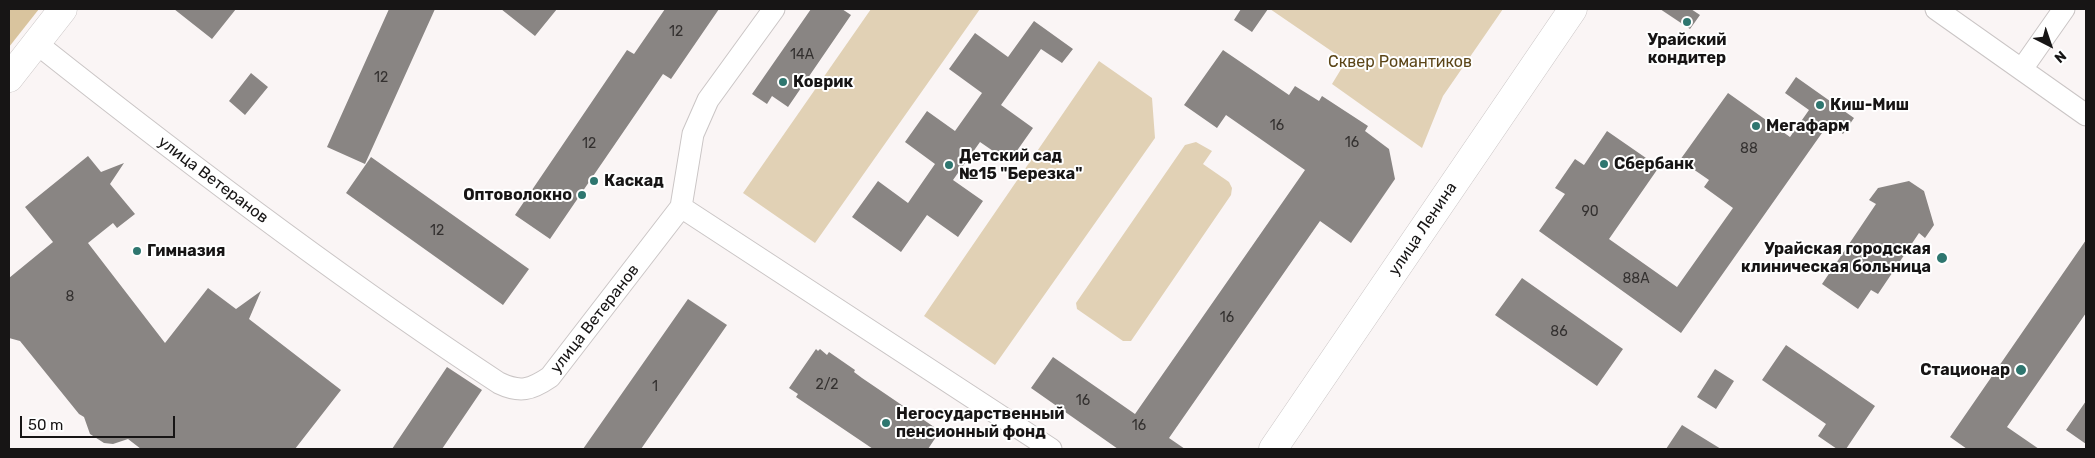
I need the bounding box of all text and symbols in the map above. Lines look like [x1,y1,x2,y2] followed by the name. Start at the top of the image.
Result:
[1681,16,1693,28] marker: Урайский кондитер
[2025,20,2075,70] north arrow
[669,24,683,40] house number: 12
[1647,30,1727,68] place label: Урайский кондитер
[790,47,814,63] house number: 14А
[2051,47,2070,66] text: N
[1328,52,1472,72] park label: Сквер Романтиков
[374,70,388,86] house number: 12
[793,72,853,92] place label: Коврик
[777,76,789,88] marker: Коврик
[1830,95,1909,115] place label: Киш-Миш
[1814,99,1826,111] marker: Киш-Миш
[1766,116,1850,136] place label: Мегафарм
[1270,118,1284,134] house number: 16
[1750,120,1762,132] marker: Мегафарм
[154,132,272,228] street label: улица Ветеранов
[1345,135,1359,151] house number: 16
[582,136,596,152] house number: 12
[1740,141,1758,157] house number: 88
[959,146,1082,184] place label: Детский сад №15 "Березка"
[1614,154,1694,174] place label: Сбербанк
[1598,158,1610,170] marker: Сбербанк
[943,159,955,171] marker: Детский сад №15 "Березка"
[604,171,664,191] place label: Каскад
[588,175,600,187] marker: Каскад
[1385,179,1461,279] street label: улица Ленина
[463,185,572,205] place label: Оптоволокно
[576,189,588,201] marker: Оптоволокно
[1581,204,1599,220] house number: 90
[430,223,444,239] house number: 12
[1741,239,1931,277] place label: Урайская городская клиническая больница
[147,241,225,261] place label: Гимназия
[131,245,143,257] marker: Гимназия
[1935,251,1949,265] marker: Урайская городская клиническая больница
[546,261,644,377] street label: улица Ветеранов
[1622,271,1650,287] house number: 88А
[66,289,74,305] house number: 8
[1220,310,1234,326] house number: 16
[1550,324,1568,340] house number: 86
[1920,360,2010,380] place label: Стационар
[2014,363,2028,377] marker: Стационар
[816,377,838,393] house number: 2/2
[652,379,658,395] house number: 1
[1076,393,1090,409] house number: 16
[896,404,1065,442] place label: Негосударственный пенсионный фонд
[22,406,178,438] scale bar
[28,416,63,434] text: 50 m
[880,417,892,429] marker: Негосударственный пенсионный фонд
[1132,418,1146,434] house number: 16

